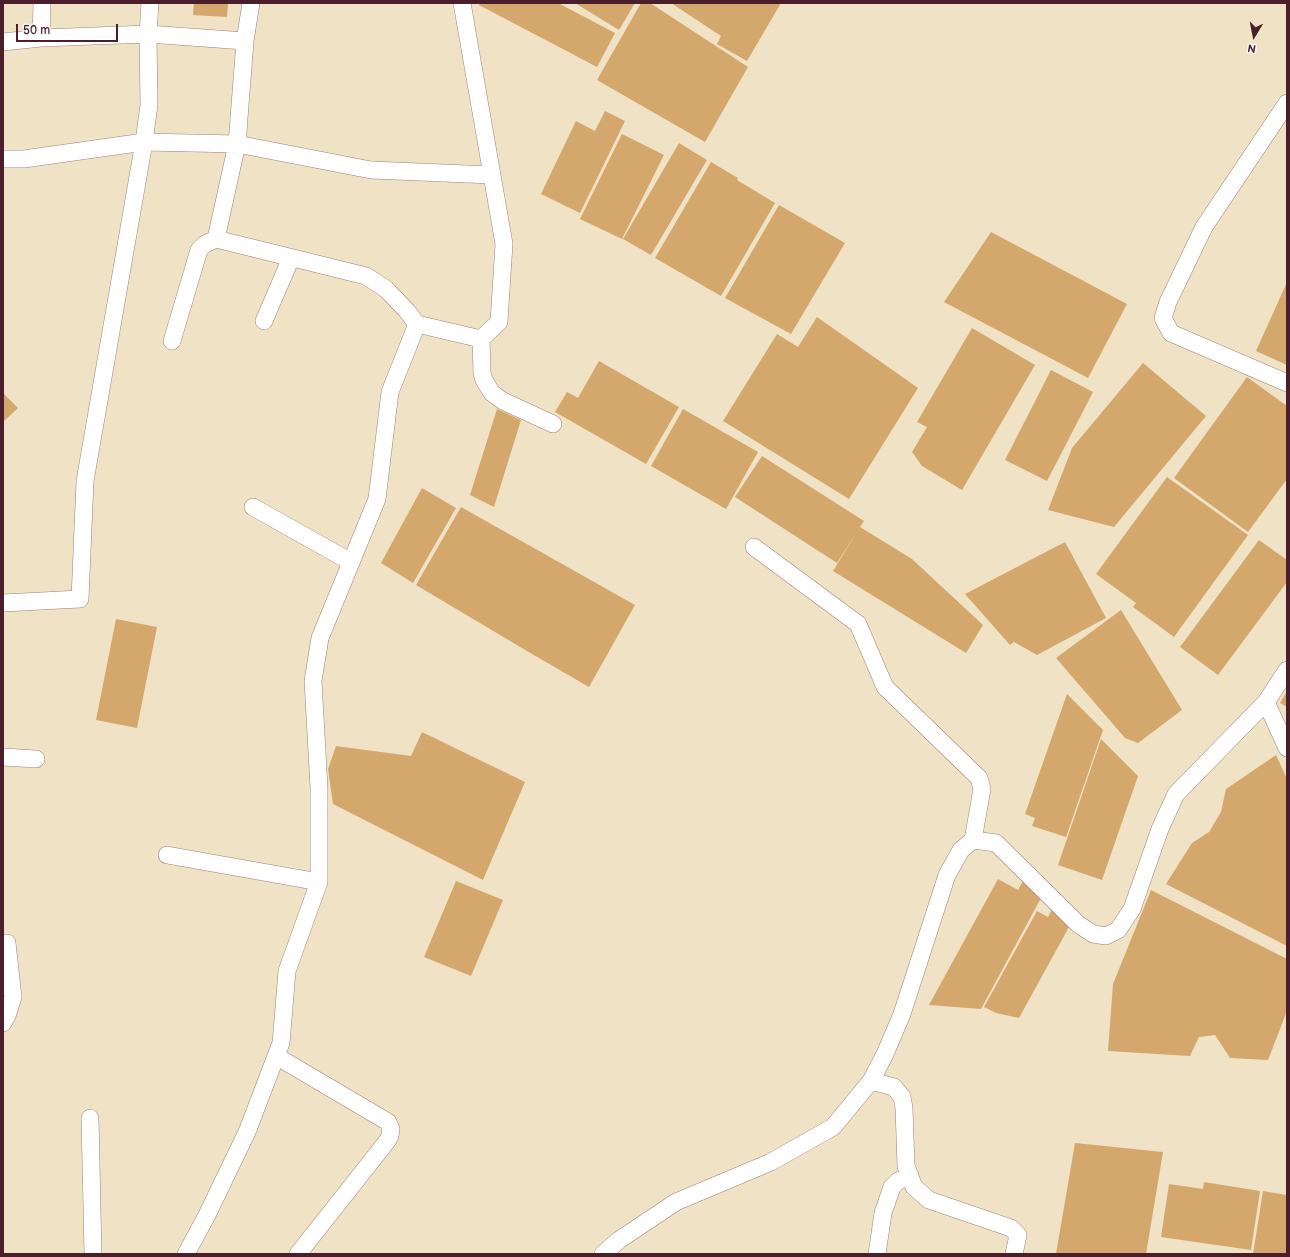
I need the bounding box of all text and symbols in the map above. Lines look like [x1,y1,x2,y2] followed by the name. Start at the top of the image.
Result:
[18,16,120,42] scale bar
[1234,16,1274,56] north arrow
[23,23,50,38] text: 50 m
[1247,41,1257,55] text: N

